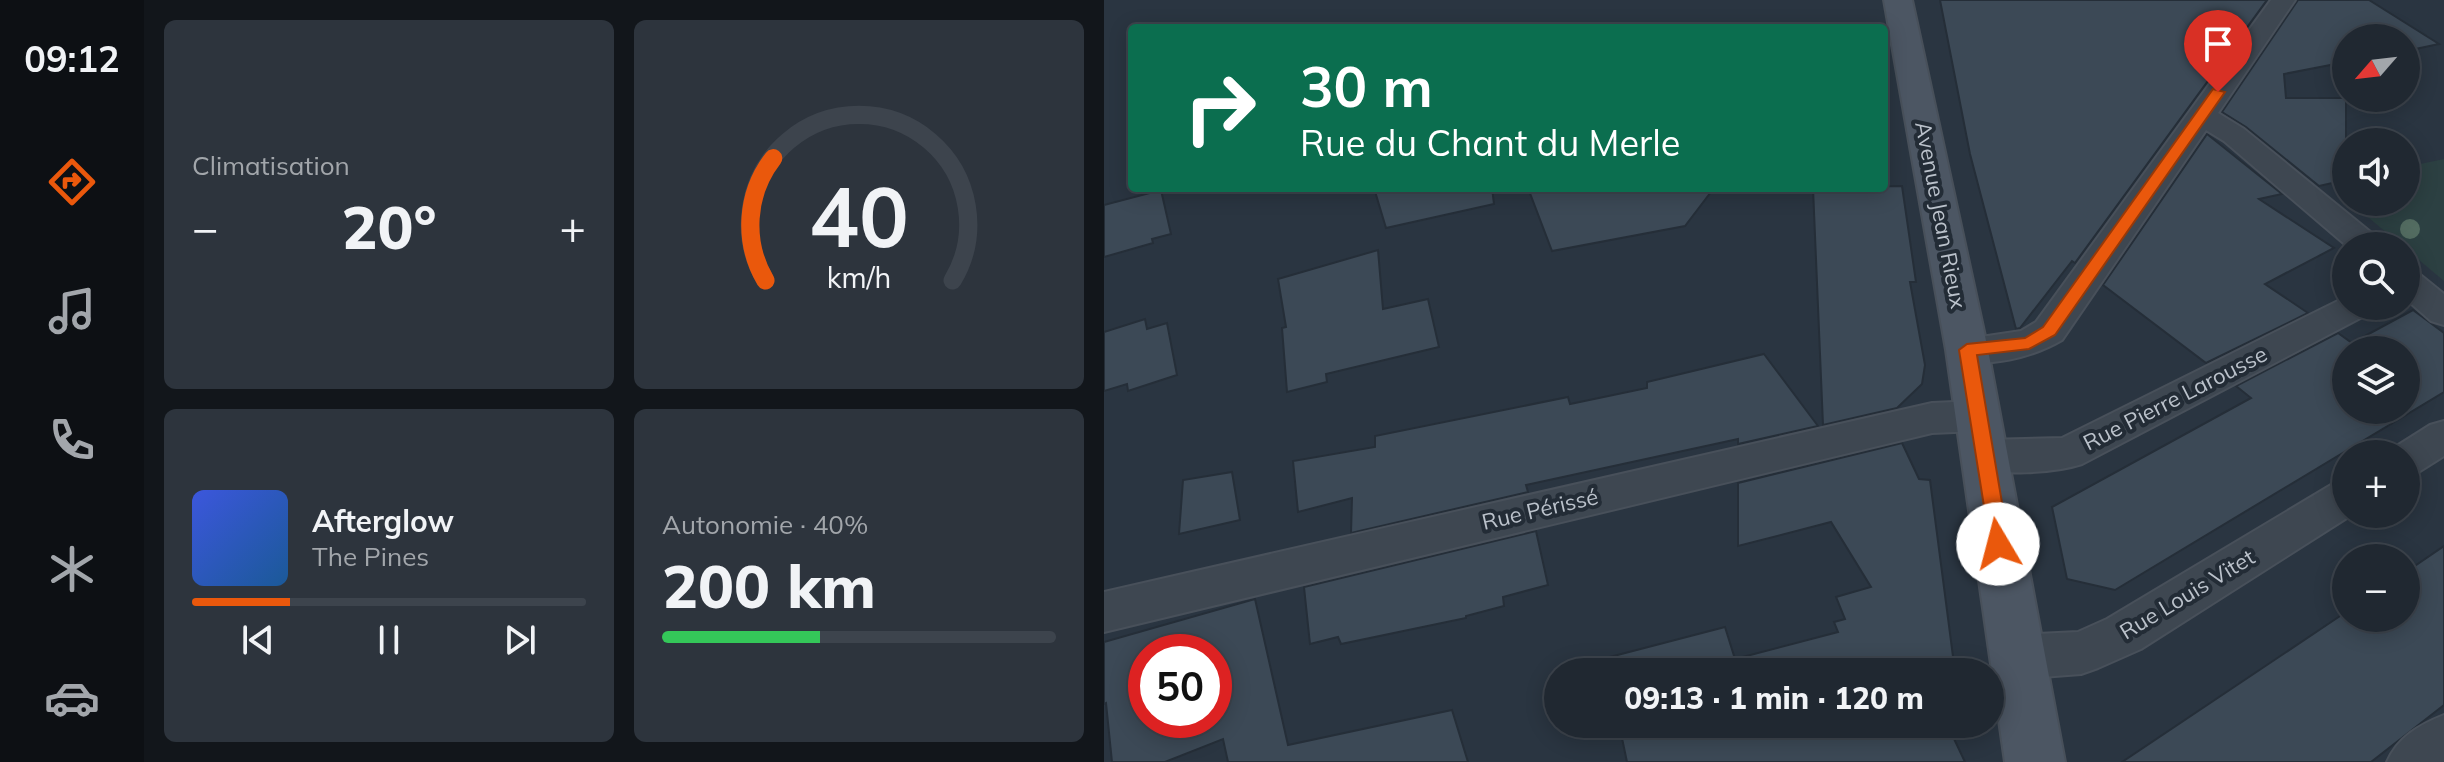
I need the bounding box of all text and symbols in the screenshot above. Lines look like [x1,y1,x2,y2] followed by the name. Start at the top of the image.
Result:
[2184,10,2252,92] pin
[2196,22,2240,66] icon: arrive
[2332,24,2420,112] north arrow
[2332,24,2420,632] map controls
[24,36,120,81] text: 09:12
[1300,51,1433,121] text: 30 m
[1168,56,1272,160] icon: right
[1909,119,1973,311] street label: Avenue Jean Rieux
[1300,120,1680,165] text: Rue du Chant du Merle
[2332,128,2420,216] button: sound
[192,149,350,182] text: Climatisation
[44,154,100,210] icon: directions
[809,162,909,267] text: 40
[341,189,437,264] text: 20°
[192,200,218,255] text: −
[560,200,586,255] text: +
[2332,232,2420,320] button: search
[827,259,891,295] text: km/h
[44,283,100,339] icon: music
[2332,336,2420,424] button: layers
[2078,339,2272,457] street label: Rue Pierre Larousse
[44,412,100,468] icon: phone
[2332,440,2420,528] button: +
[1479,482,1601,536] street label: Rue Périssé
[312,502,454,540] text: Afterglow
[1956,502,2040,586] position arrow
[662,508,868,541] text: Autonomie · 40%
[312,540,429,573] text: The Pines
[44,541,100,597] icon: climate
[2114,543,2260,645] street label: Rue Louis Vitet
[2332,544,2420,632] button: −
[662,548,876,623] text: 200 km
[236,618,280,662] icon: previous
[367,618,411,662] icon: pause
[498,618,542,662] icon: next
[1128,634,1232,738] speed limit sign: 50
[44,670,100,726] icon: car
[1624,679,1924,717] text: 09:13 · 1 min · 120 m

